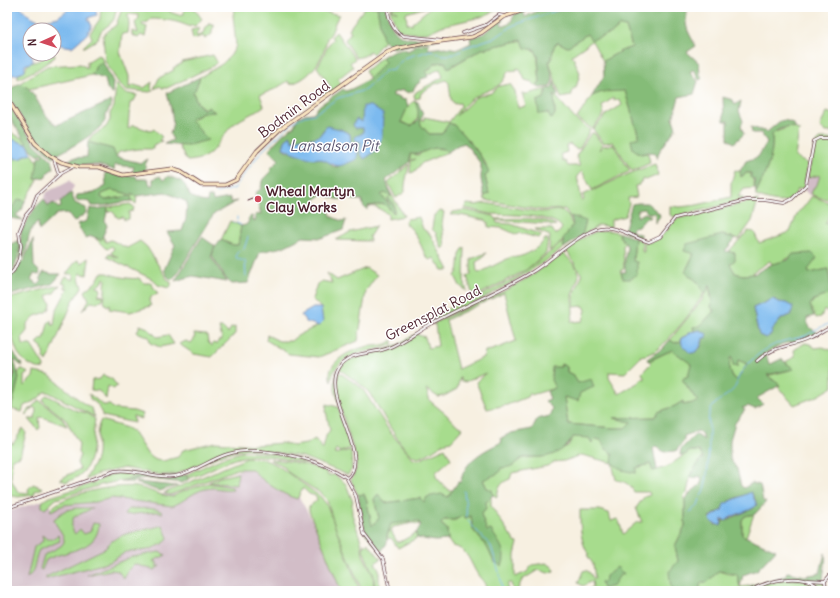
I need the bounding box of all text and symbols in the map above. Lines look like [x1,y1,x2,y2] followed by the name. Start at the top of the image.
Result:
[22,22,62,62] north arrow
[25,38,39,47] text: N
[255,76,333,142] street label: Bodmin Road
[290,136,380,155] water label: Lansalson Pit
[266,182,355,216] place label: Wheal Martyn Clay Works
[253,194,263,204] marker: Wheal Martyn Clay Works
[382,281,484,345] street label: Greensplat Road

